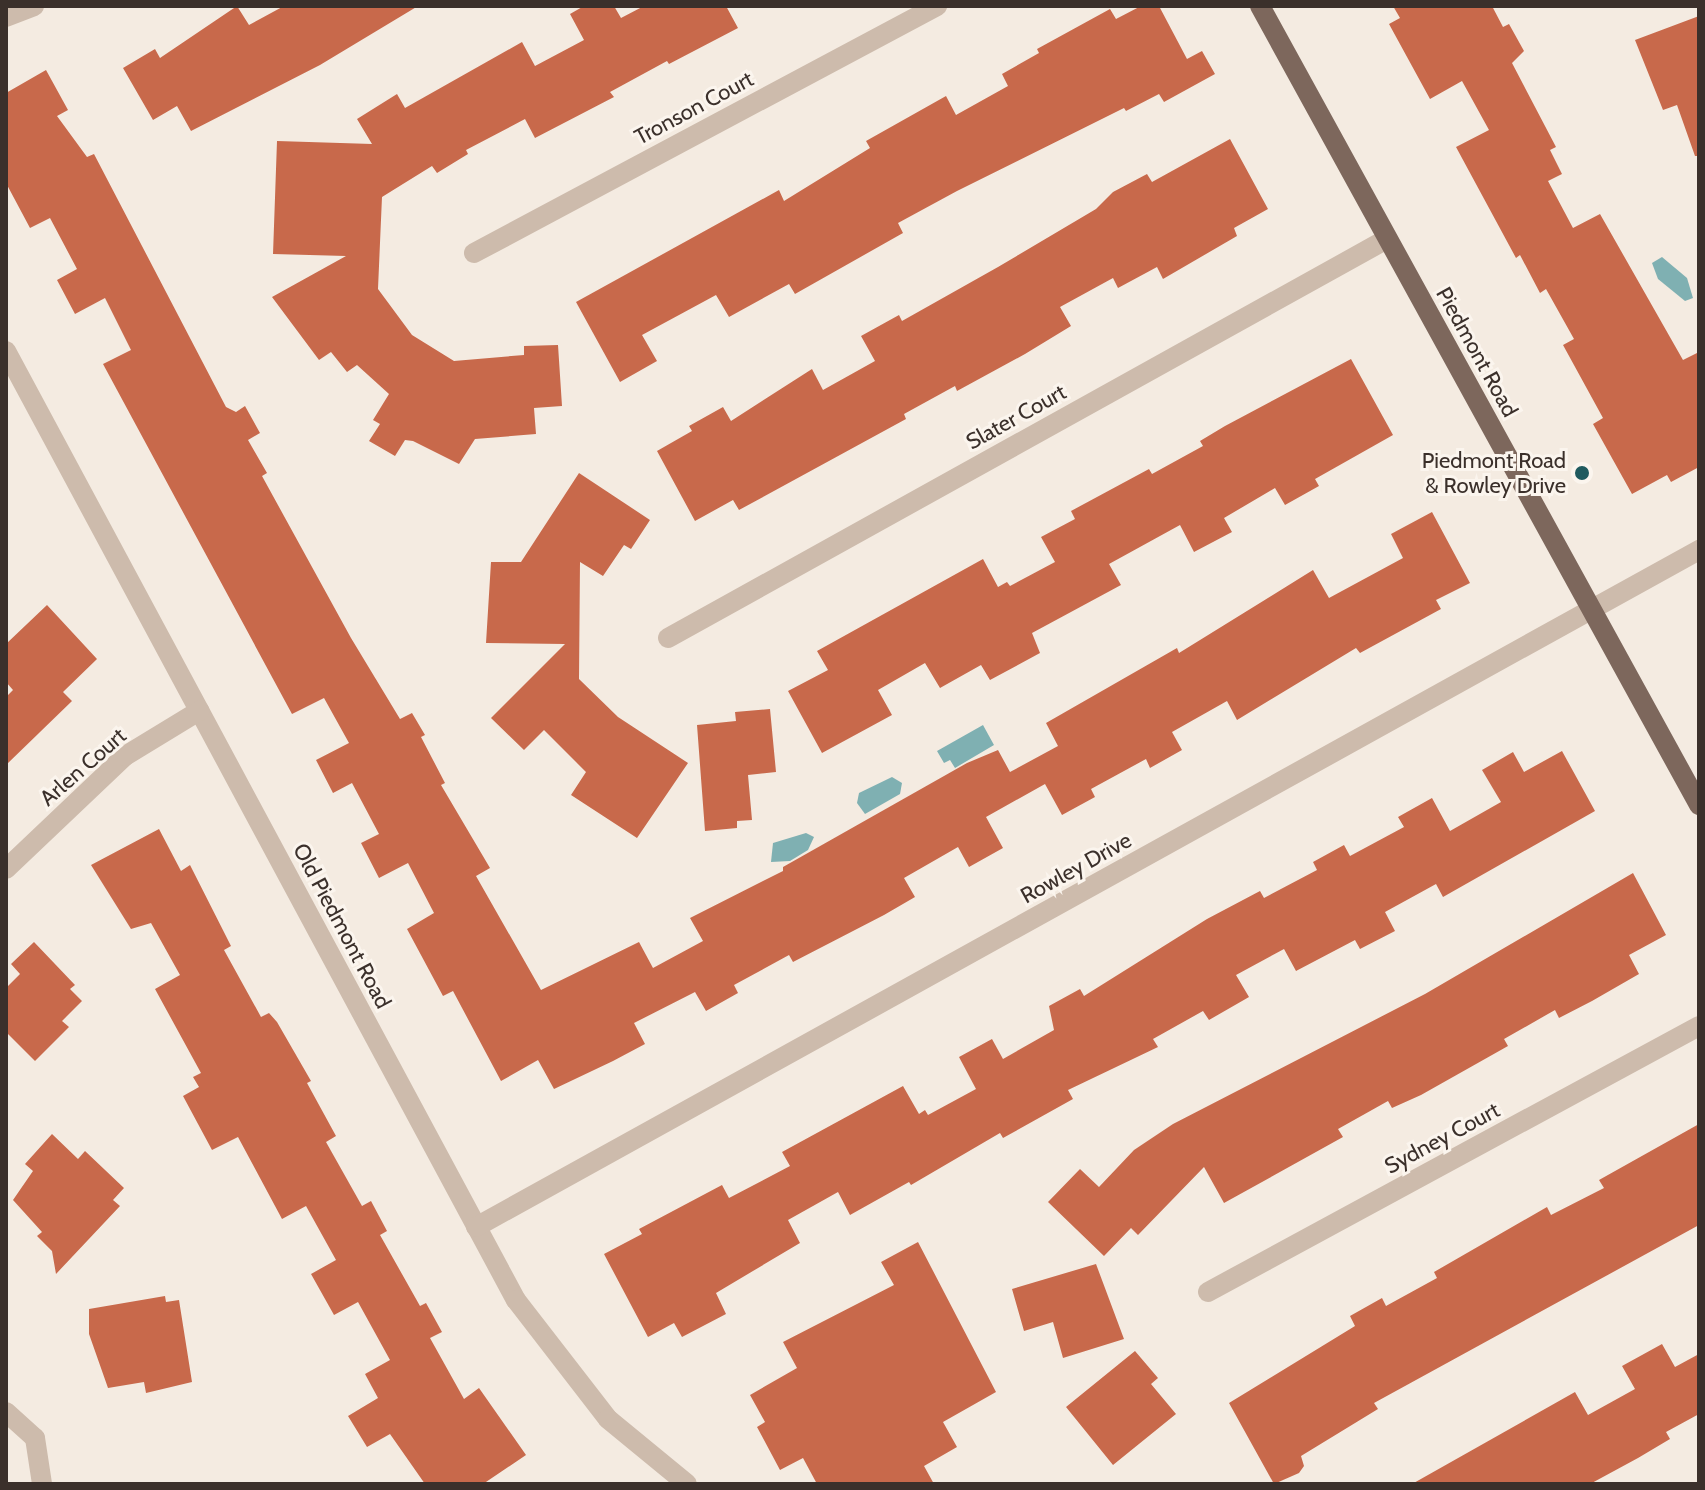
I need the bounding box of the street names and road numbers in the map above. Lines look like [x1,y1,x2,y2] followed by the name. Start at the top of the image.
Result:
[630,66,758,150] street label: Tronson Court
[1431,283,1523,421] street label: Piedmont Road
[962,379,1070,455] street label: Slater Court
[35,722,131,812] street label: Arlen Court
[1016,827,1136,909] street label: Rowley Drive
[287,839,397,1013] street label: Old Piedmont Road
[1380,1097,1504,1179] street label: Sydney Court

